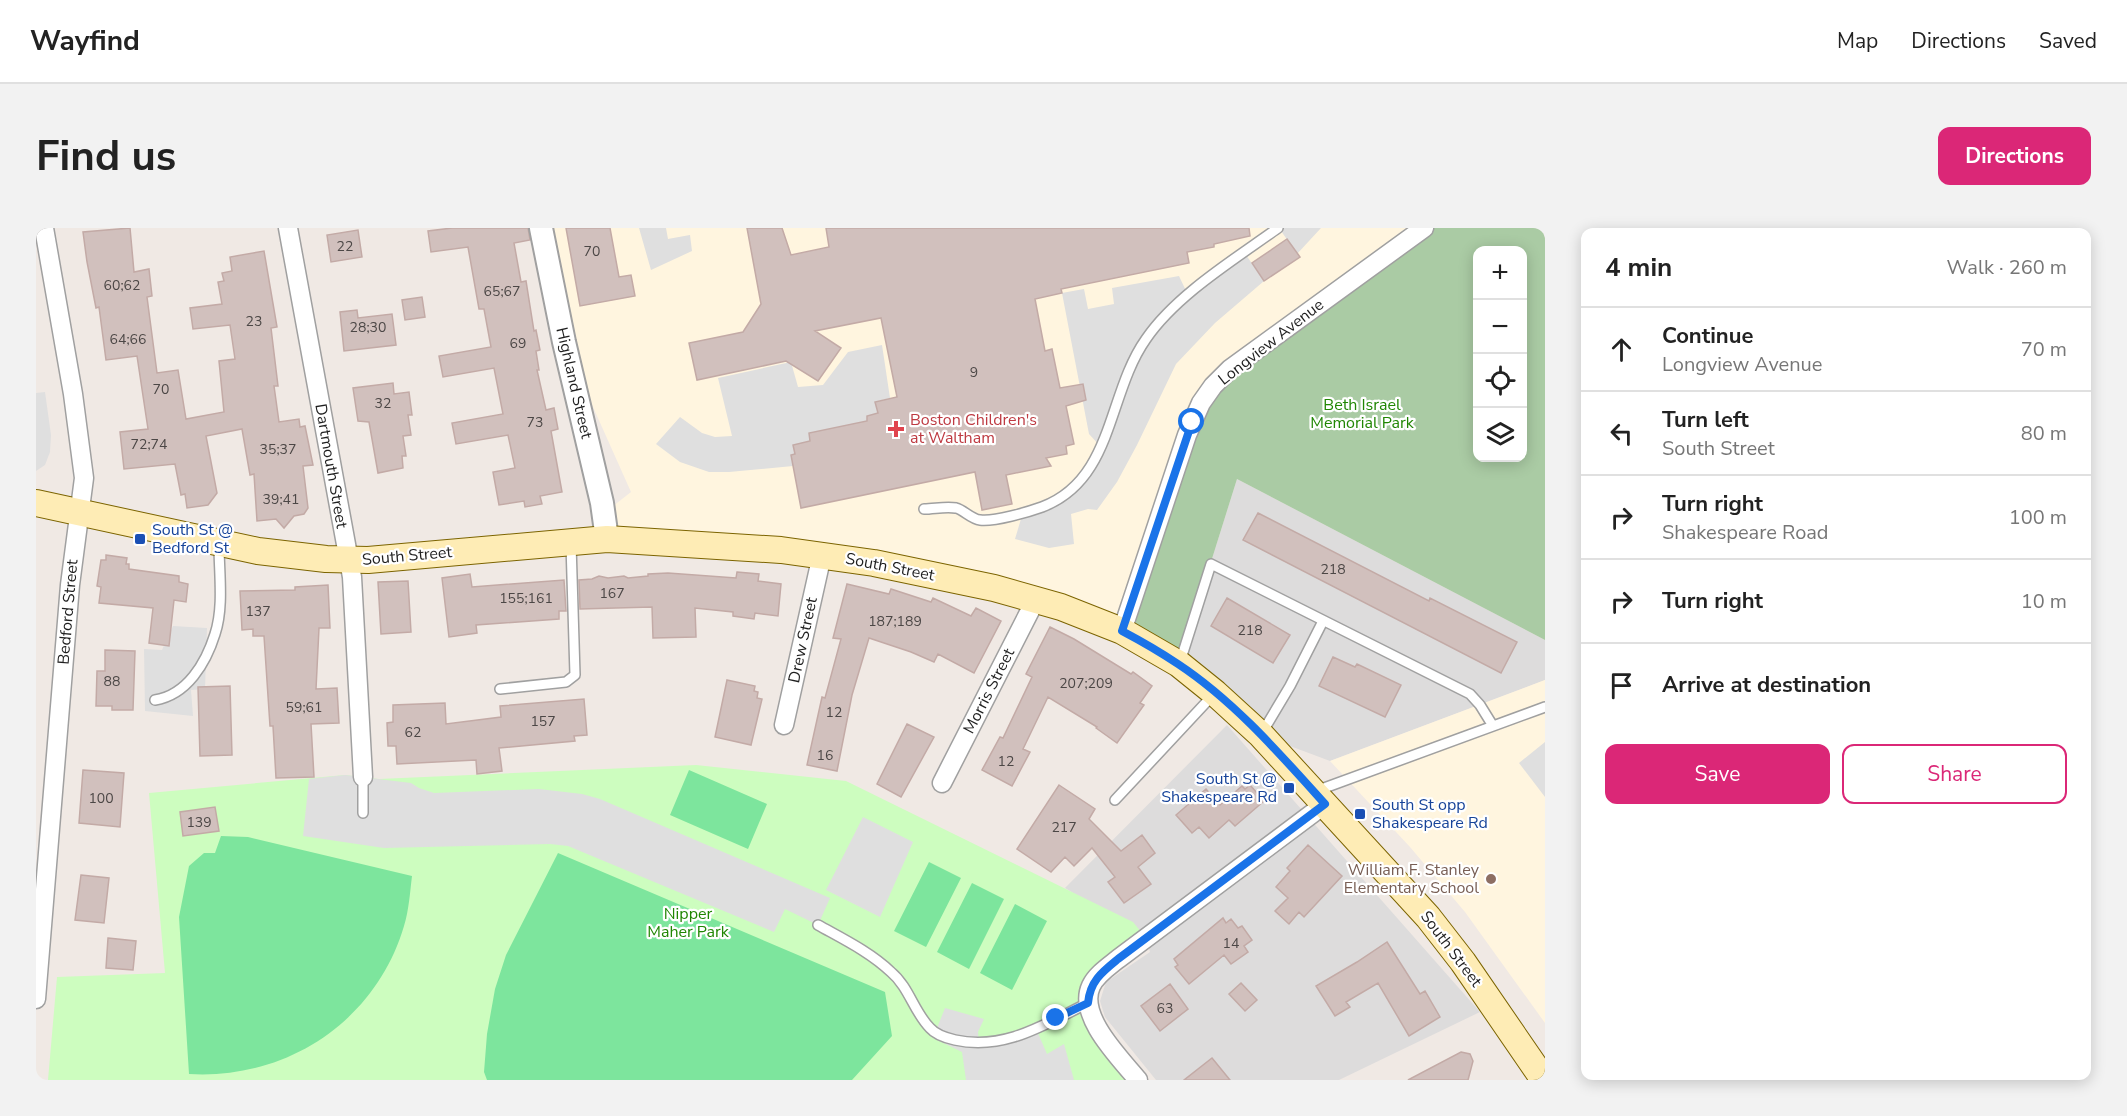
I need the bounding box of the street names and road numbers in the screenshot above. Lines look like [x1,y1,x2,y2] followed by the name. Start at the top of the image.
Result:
[1214,294,1328,390] street label: Longview Avenue
[550,325,598,441] street label: Highland Street
[309,402,353,530] street label: Dartmouth Street
[361,541,453,571] street label: South Street
[844,548,937,586] street label: South Street
[52,558,84,665] street label: Bedford Street
[783,595,823,685] street label: Drew Street
[958,644,1020,738] street label: Morris Street
[1415,906,1487,992] street label: South Street

